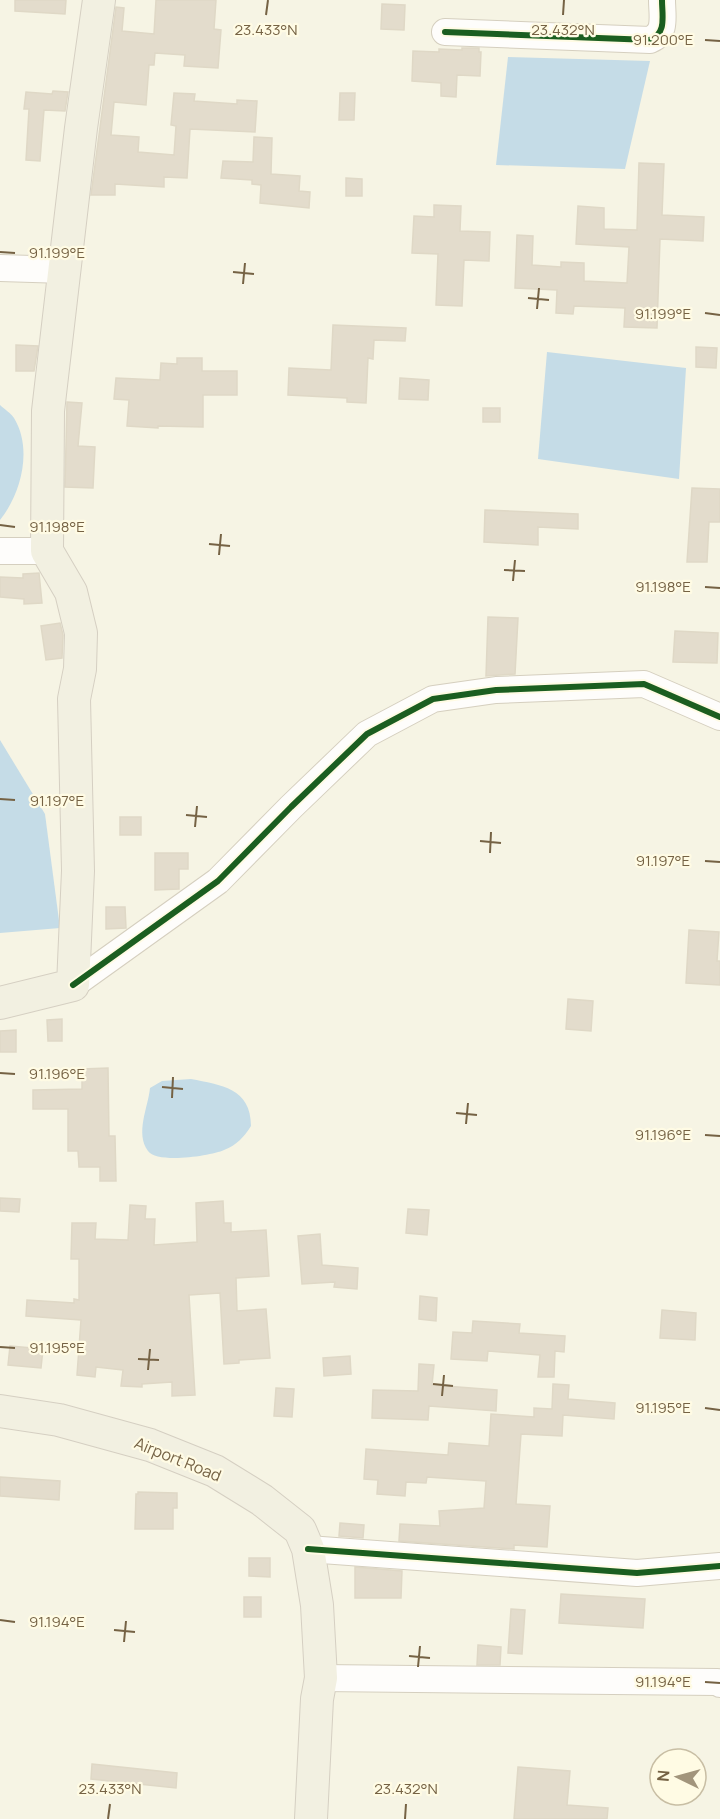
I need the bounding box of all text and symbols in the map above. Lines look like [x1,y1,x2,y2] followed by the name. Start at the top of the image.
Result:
[234,19,298,40] text: 23.433°N
[531,19,595,40] text: 23.432°N
[633,29,693,50] text: 91.200°E
[29,242,85,263] text: 91.199°E
[635,303,691,324] text: 91.199°E
[29,516,85,537] text: 91.198°E
[635,576,691,597] text: 91.198°E
[30,790,84,811] text: 91.197°E
[636,850,690,871] text: 91.197°E
[29,1063,85,1084] text: 91.196°E
[635,1124,691,1145] text: 91.196°E
[29,1337,85,1358] text: 91.195°E
[635,1397,691,1418] text: 91.195°E
[131,1432,225,1486] street label: Airport Road
[29,1611,85,1632] text: 91.194°E
[635,1671,691,1692] text: 91.194°E
[648,1747,708,1807] north arrow
[652,1769,675,1782] text: N
[78,1778,142,1799] text: 23.433°N
[374,1778,438,1799] text: 23.432°N

